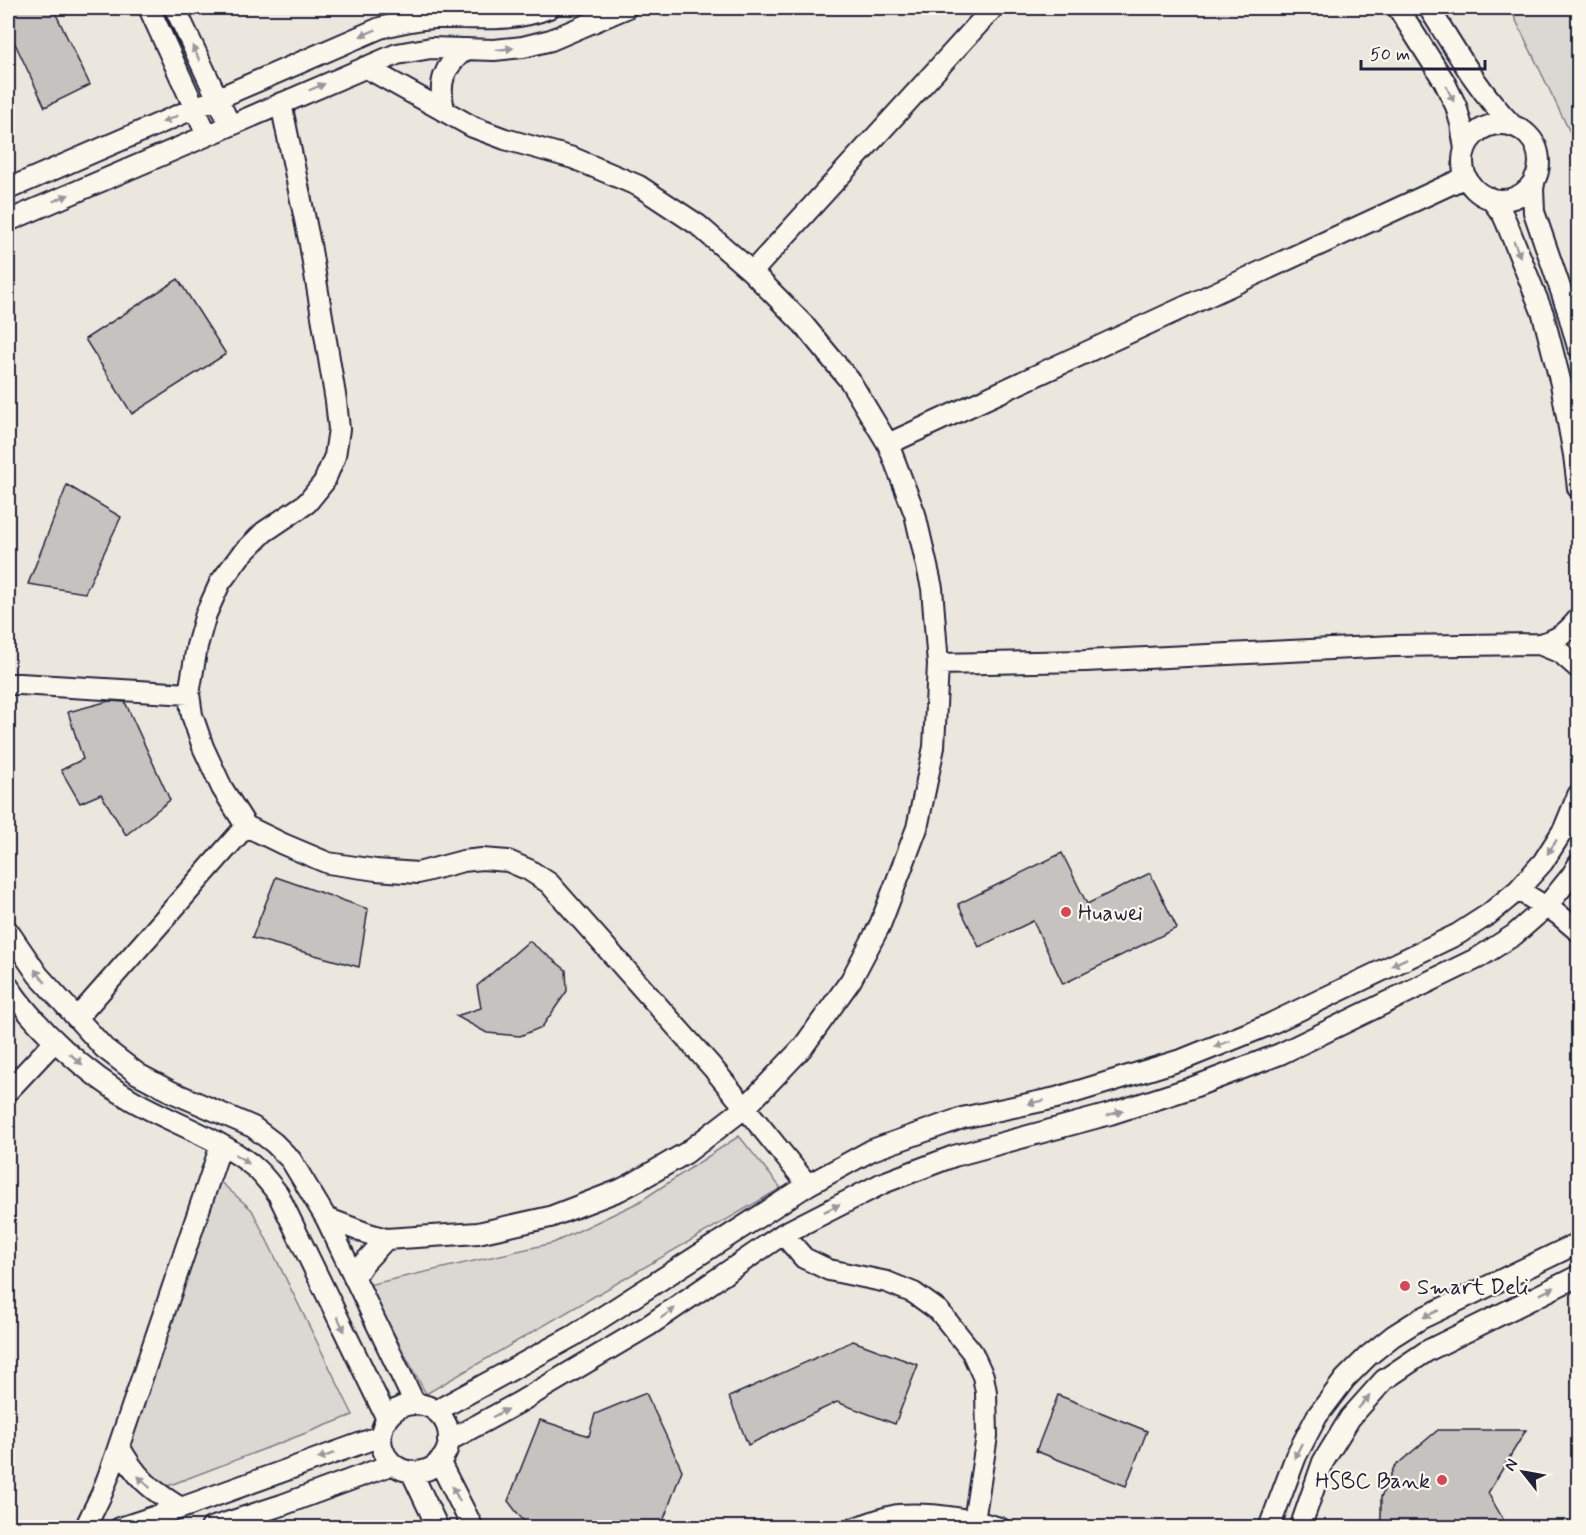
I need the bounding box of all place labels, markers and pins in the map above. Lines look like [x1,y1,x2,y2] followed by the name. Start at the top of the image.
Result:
[1078,900,1143,928] place label: Huawei
[1059,905,1073,919] marker: Huawei
[1417,1274,1529,1302] place label: Smart Deli
[1398,1279,1412,1293] marker: Smart Deli
[1315,1468,1430,1496] place label: HSBC Bank
[1435,1473,1449,1487] marker: HSBC Bank

